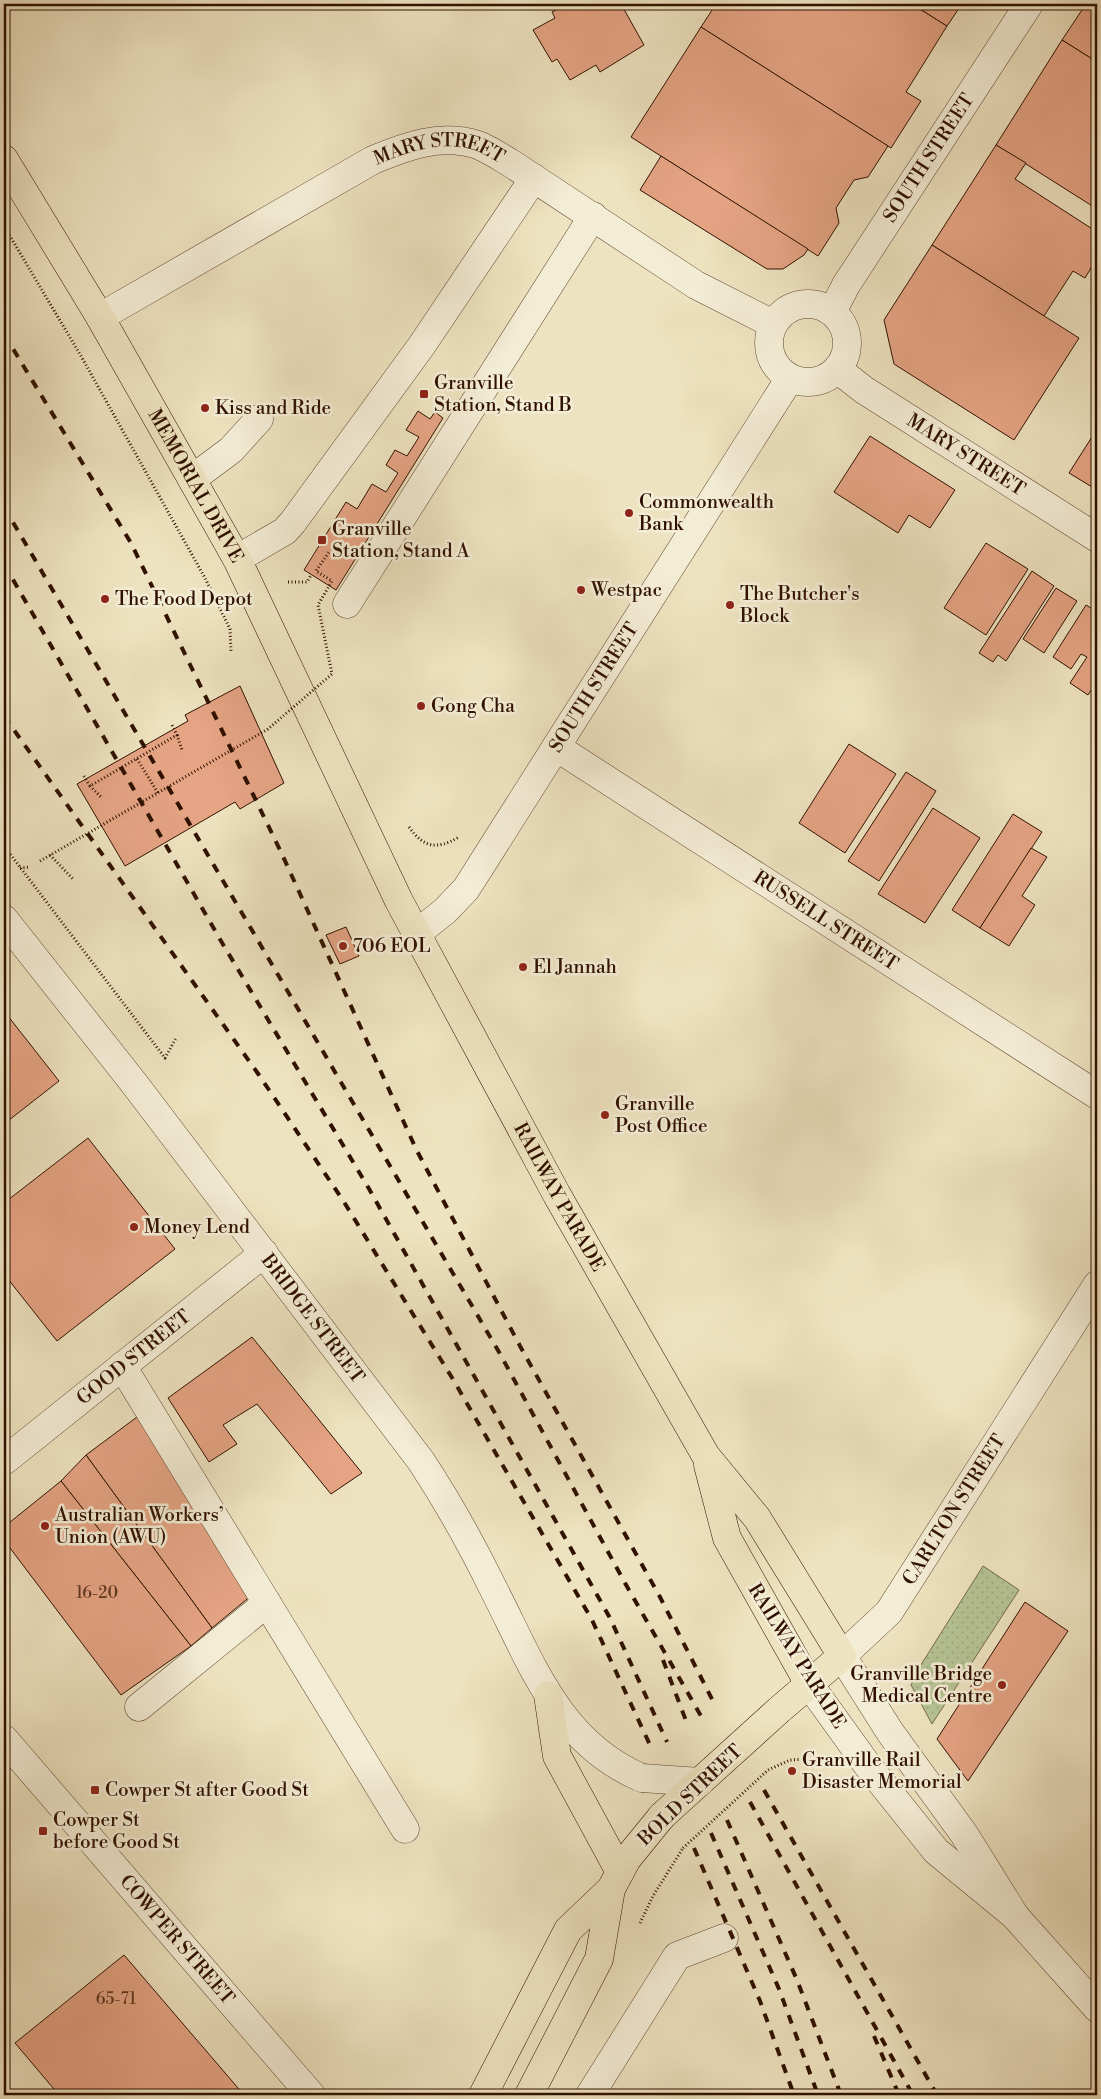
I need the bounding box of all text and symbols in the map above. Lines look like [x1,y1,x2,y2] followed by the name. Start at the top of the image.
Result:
[878,89,979,227] street label: SOUTH STREET
[370,128,509,171] text: MARY STREET
[371,152,507,174] street label: MARY STREET
[434,371,572,417] place label: Granville Station, Stand B
[418,388,430,400] marker: Granville Station, Stand B
[215,396,331,420] place label: Kiss and Ride
[199,402,211,414] marker: Kiss and Ride
[143,405,249,567] street label: MEMORIAL DRIVE
[902,408,1030,501] street label: MARY STREET
[638,490,774,536] place label: Commonwealth Bank
[623,507,635,519] marker: Commonwealth Bank
[332,517,470,563] place label: Granville Station, Stand A
[316,534,328,546] marker: Granville Station, Stand A
[590,578,662,602] place label: Westpac
[739,582,860,628] place label: The Butcher's Block
[575,584,587,596] marker: Westpac
[115,587,253,611] place label: The Food Depot
[99,593,111,605] marker: The Food Depot
[724,599,736,611] marker: The Butcher's Block
[544,618,644,757] street label: SOUTH STREET
[431,694,515,718] place label: Gong Cha
[415,700,427,712] marker: Gong Cha
[749,865,903,976] street label: RUSSELL STREET
[353,934,431,958] place label: 706 EOL
[337,940,349,952] marker: 706 EOL
[533,955,617,979] place label: El Jannah
[517,961,529,973] marker: El Jannah
[615,1092,708,1138] place label: Granville Post Office
[599,1109,611,1121] marker: Granville Post Office
[508,1118,610,1276] street label: RAILWAY PARADE
[144,1215,250,1239] place label: Money Lend
[128,1221,140,1233] marker: Money Lend
[255,1248,370,1388] street label: BRIDGE STREET
[72,1304,195,1410] street label: GOOD STREET
[897,1430,1011,1590] street label: CARLTON STREET
[54,1503,224,1549] place label: Australian Workers’ Union (AWU)
[39,1520,51,1532] marker: Australian Workers’ Union (AWU)
[743,1579,851,1733] street label: RAILWAY PARADE
[76,1583,118,1603] house number: 16-20
[850,1662,992,1708] place label: Granville Bridge Medical Centre
[996,1679,1008,1691] marker: Granville Bridge Medical Centre
[632,1739,747,1852] street label: BOLD STREET
[802,1748,962,1794] place label: Granville Rail Disaster Memorial
[786,1765,798,1777] marker: Granville Rail Disaster Memorial
[105,1778,309,1802] place label: Cowper St after Good St
[89,1784,101,1796] marker: Cowper St after Good St
[53,1808,180,1854] place label: Cowper St before Good St
[37,1825,49,1837] marker: Cowper St before Good St
[114,1870,240,2010] street label: COWPER STREET
[96,1989,136,2009] house number: 65-71

